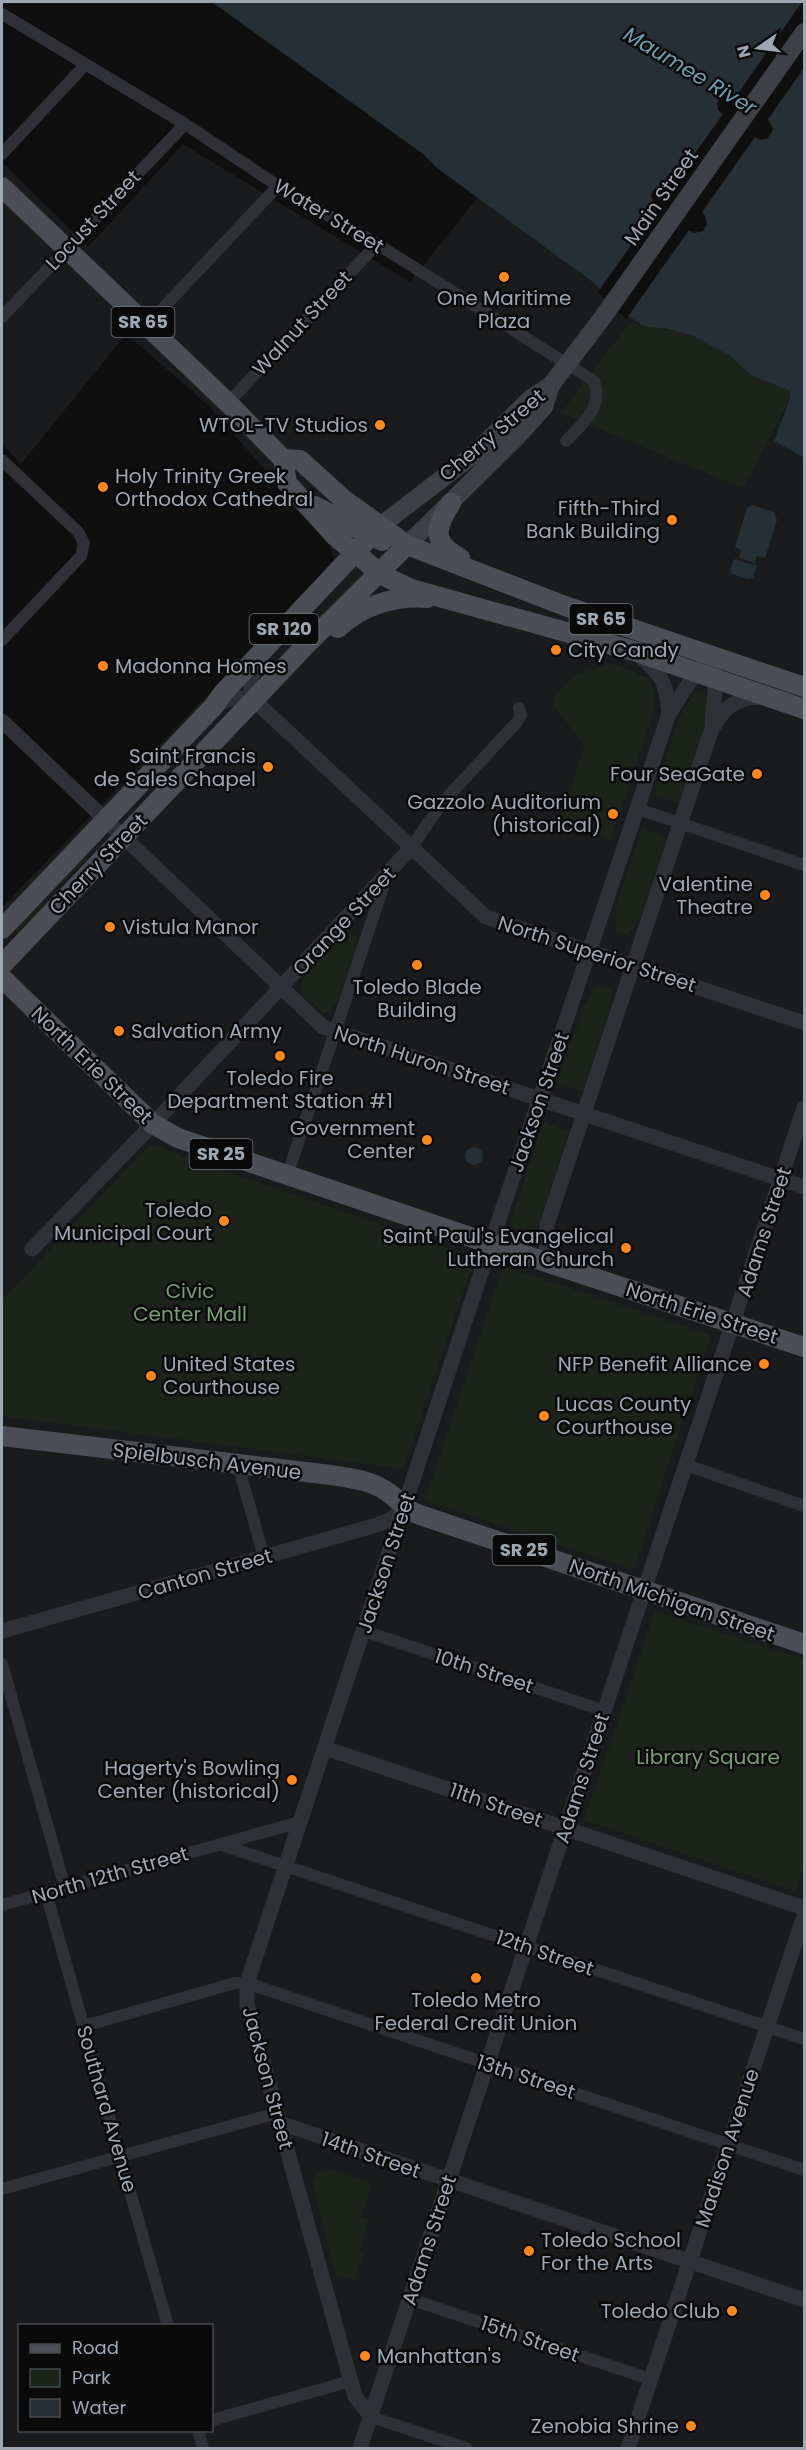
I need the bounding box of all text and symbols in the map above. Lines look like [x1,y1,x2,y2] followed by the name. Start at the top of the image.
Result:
[728,18,788,78] north arrow
[618,19,763,122] water label: Maumee River
[731,43,757,60] text: N
[617,143,705,251] street label: Main Street
[39,164,147,276] street label: Locust Street
[269,172,389,260] street label: Water Street
[246,264,358,382] street label: Walnut Street
[497,270,511,284] marker: One Maritime Plaza
[437,284,571,335] place label: One Maritime Plaza
[112,307,174,337] road number: SR 65
[433,382,551,488] street label: Cherry Street
[199,411,368,439] place label: WTOL-TV Studios
[373,418,387,432] marker: WTOL-TV Studios
[115,462,313,513] place label: Holy Trinity Greek Orthodox Cathedral
[96,480,110,494] marker: Holy Trinity Greek Orthodox Cathedral
[526,494,660,545] place label: Fifth-Third Bank Building
[665,513,679,527] marker: Fifth-Third Bank Building
[570,604,632,634] road number: SR 65
[250,614,318,644] road number: SR 120
[568,636,679,664] place label: City Candy
[549,643,563,657] marker: City Candy
[115,652,287,680] place label: Madonna Homes
[96,659,110,673] marker: Madonna Homes
[94,742,256,793] place label: Saint Francis de Sales Chapel
[261,760,275,774] marker: Saint Francis de Sales Chapel
[610,760,745,788] place label: Four SeaGate
[750,767,764,781] marker: Four SeaGate
[407,788,601,839] place label: Gazzolo Auditorium (historical)
[43,807,153,921] street label: Cherry Street
[606,807,620,821] marker: Gazzolo Auditorium (historical)
[286,861,402,981] street label: Orange Street
[658,870,753,921] place label: Valentine Theatre
[758,888,772,902] marker: Valentine Theatre
[494,909,700,999] street label: North Superior Street
[122,913,259,941] place label: Vistula Manor
[103,920,117,934] marker: Vistula Manor
[410,958,424,972] marker: Toledo Blade Building
[352,973,482,1024] place label: Toledo Blade Building
[25,1000,159,1130] street label: North Erie Street
[131,1017,282,1045] place label: Salvation Army
[330,1018,514,1102] street label: North Huron Street
[112,1024,126,1038] marker: Salvation Army
[502,1028,576,1176] street label: Jackson Street
[273,1049,287,1063] marker: Toledo Fire Department Station #1
[167,1064,393,1115] place label: Toledo Fire Department Station #1
[290,1114,415,1165] place label: Government Center
[420,1133,434,1147] marker: Government Center
[190,1139,252,1169] road number: SR 25
[730,1163,798,1301] street label: Adams Street
[54,1196,212,1247] place label: Toledo Municipal Court
[217,1214,231,1228] marker: Toledo Municipal Court
[382,1222,614,1273] place label: Saint Paul's Evangelical Lutheran Church
[619,1241,633,1255] marker: Saint Paul's Evangelical Lutheran Church
[622,1275,782,1351] street label: North Erie Street
[133,1277,247,1328] park label: Civic Center Mall
[163,1350,295,1401] place label: United States Courthouse
[558,1350,752,1378] place label: NFP Benefit Alliance
[757,1357,771,1371] marker: NFP Benefit Alliance
[144,1369,158,1383] marker: United States Courthouse
[556,1390,691,1441] place label: Lucas County Courthouse
[537,1409,551,1423] marker: Lucas County Courthouse
[111,1436,303,1486] street label: Spielbusch Avenue
[350,1489,422,1637] street label: Jackson Street
[492,1535,556,1565] road number: SR 25
[135,1541,275,1607] street label: Canton Street
[566,1552,778,1648] street label: North Michigan Street
[431,1642,537,1700] street label: 10th Street
[548,1709,616,1847] street label: Adams Street
[636,1743,780,1771] park label: Library Square
[98,1754,280,1805] place label: Hagerty's Bowling Center (historical)
[285,1773,299,1787] marker: Hagerty's Bowling Center (historical)
[446,1776,546,1834] street label: 11th Street
[28,1839,192,1911] street label: North 12th Street
[492,1923,598,1983] street label: 12th Street
[469,1971,483,1985] marker: Toledo Metro Federal Credit Union
[375,1986,577,2037] place label: Toledo Metro Federal Credit Union
[236,2004,300,2152] street label: Jackson Street
[70,2022,144,2196] street label: Southard Avenue
[473,2048,579,2106] street label: 13th Street
[688,2065,766,2231] street label: Madison Avenue
[318,2125,424,2185] street label: 14th Street
[395,2171,463,2309] street label: Adams Street
[541,2226,681,2277] place label: Toledo School For the Arts
[522,2244,536,2258] marker: Toledo School For the Arts
[601,2297,720,2325] place label: Toledo Club
[725,2304,739,2318] marker: Toledo Club
[477,2309,583,2369] street label: 15th Street
[18,2324,213,2432] legend
[72,2335,119,2360] text: Road
[377,2342,501,2370] place label: Manhattan's
[358,2349,372,2363] marker: Manhattan's
[72,2365,111,2390] text: Park
[72,2395,126,2420] text: Water
[531,2412,679,2440] place label: Zenobia Shrine
[684,2419,698,2433] marker: Zenobia Shrine

